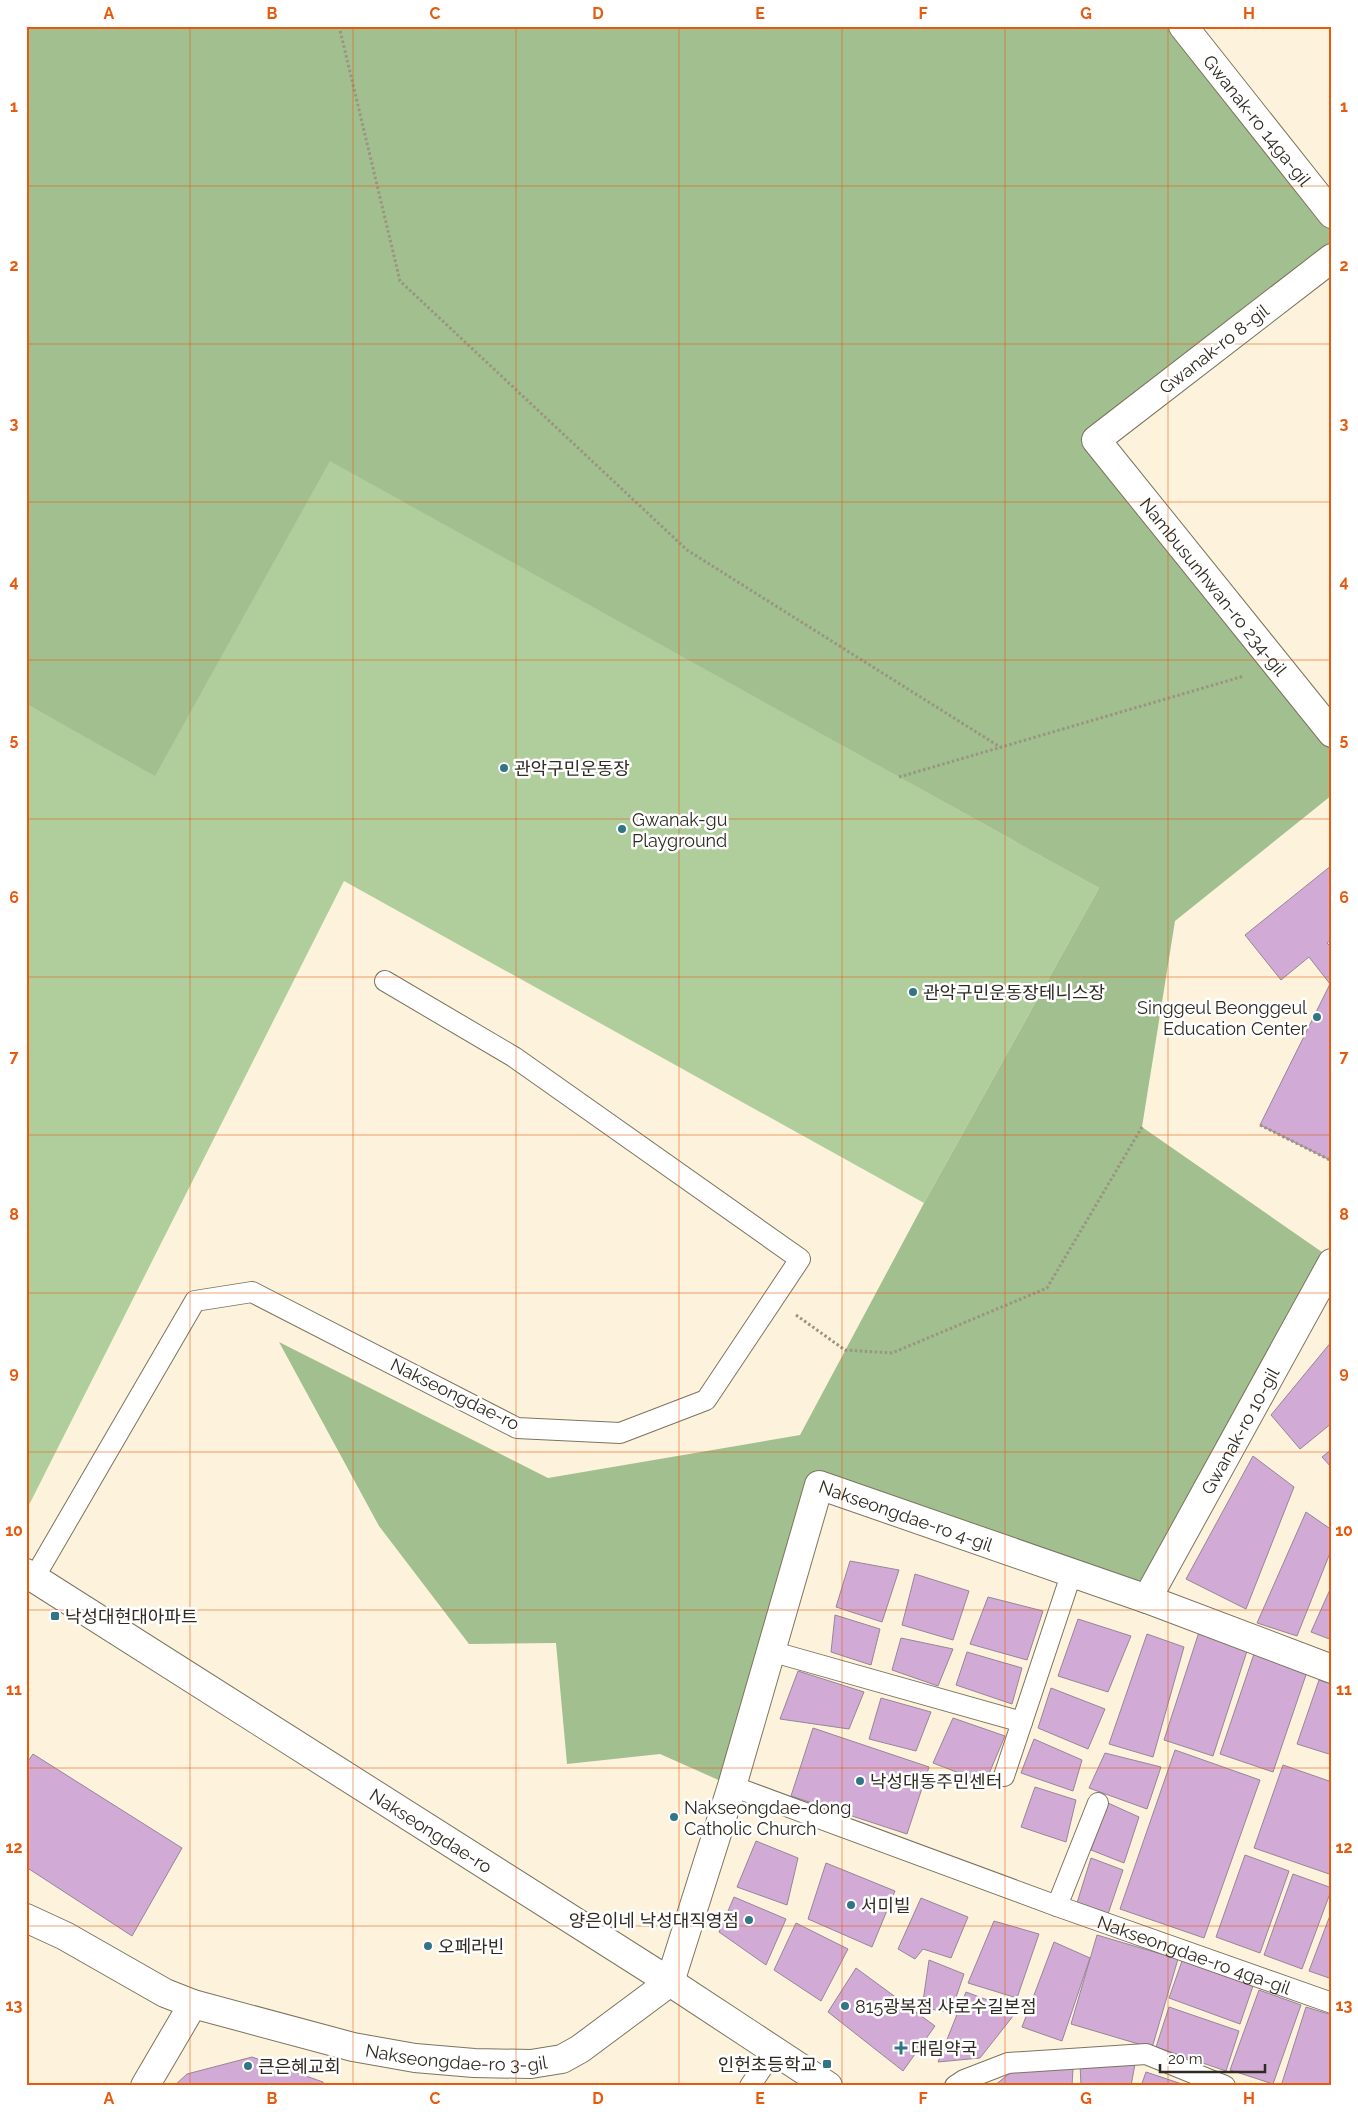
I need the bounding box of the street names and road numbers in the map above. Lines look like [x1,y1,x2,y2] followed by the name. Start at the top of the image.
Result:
[1199,50,1316,190] street label: Gwanak-ro 14ga-gil
[1155,300,1273,398] street label: Gwanak-ro 8-gil
[1136,493,1292,680] street label: Nambusunhwan-ro 234-gil
[387,1354,523,1434] street label: Nakseongdae-ro
[1196,1364,1283,1498] street label: Gwanak-ro 10-gil
[816,1475,996,1555] street label: Nakseongdae-ro 4-gil
[366,1784,496,1877] street label: Nakseongdae-ro
[1095,1911,1294,1998] street label: Nakseongdae-ro 4ga-gil
[364,2039,549,2075] street label: Nakseongdae-ro 3-gil

